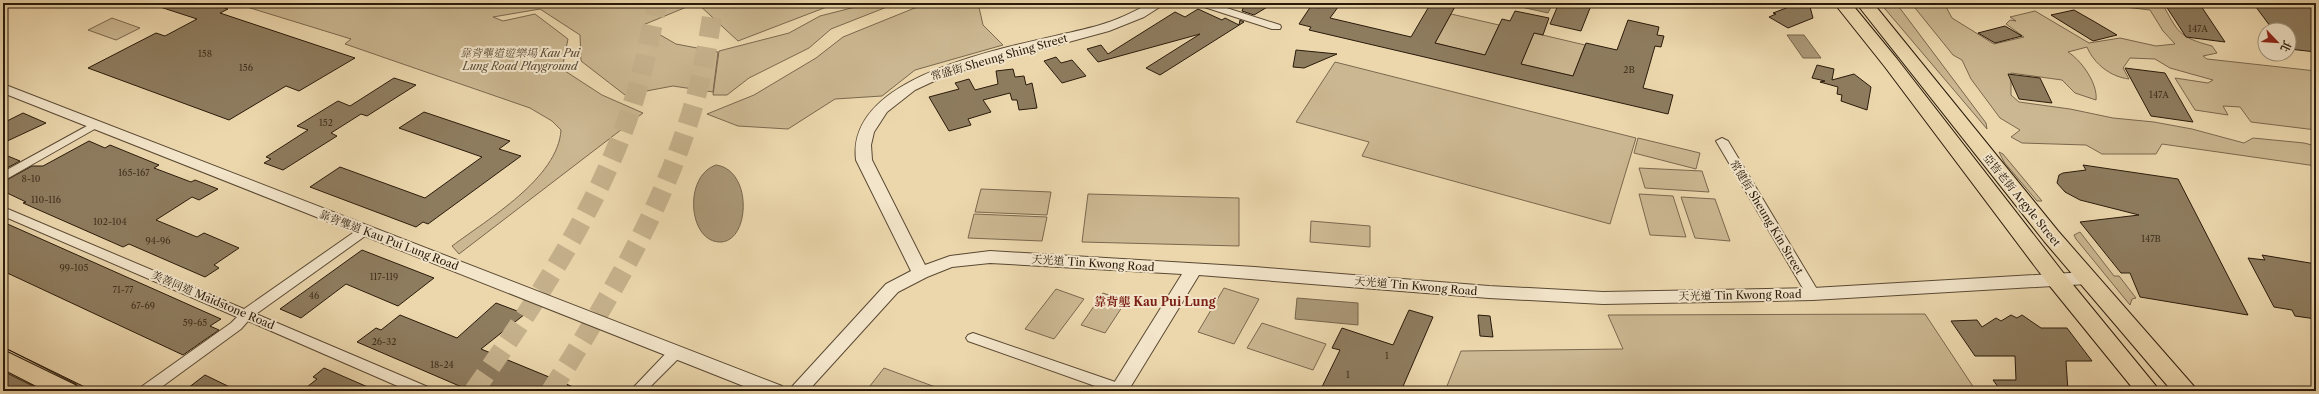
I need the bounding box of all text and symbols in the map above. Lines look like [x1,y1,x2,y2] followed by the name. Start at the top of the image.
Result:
[2257,22,2297,62] north arrow
[2188,23,2208,34] house number: 147A
[929,31,1069,83] street label: 常盛街 Sheung Shing Street
[2277,38,2295,54] text: 北
[460,46,581,73] park label: 靠背壟道遊樂場 Kau Pui Lung Road Playground
[198,48,212,59] house number: 158
[239,62,253,73] house number: 156
[1623,64,1635,75] house number: 2B
[2149,89,2169,100] house number: 147A
[319,117,333,128] house number: 152
[1980,151,2064,249] street label: 亞皆老街 Argyle Street
[1727,157,1807,277] street label: 常健街 Sheung Kin Street
[118,167,150,178] house number: 165-167
[22,173,41,184] house number: 8-10
[31,194,61,205] house number: 110-116
[317,207,461,273] street label: 靠背壟道 Kau Pui Lung Road
[93,216,127,227] house number: 102-104
[2141,233,2161,244] house number: 147B
[145,235,171,246] house number: 94-96
[1031,252,1155,274] street label: 天光道 Tin Kwong Road
[60,262,89,273] house number: 99-105
[149,268,277,332] street label: 美善同道 Maidstone Road
[370,271,398,282] house number: 117-119
[1354,274,1478,298] street label: 天光道 Tin Kwong Road
[113,284,134,295] house number: 71-77
[1678,287,1802,303] street label: 天光道 Tin Kwong Road
[309,290,319,301] house number: 46
[1094,294,1217,309] district label: 靠背壟 Kau Pui Lung
[131,300,155,311] house number: 67-69
[183,317,207,328] house number: 59-65
[372,336,396,347] house number: 26-32
[1385,350,1389,361] house number: 1
[430,359,454,370] house number: 18-24
[1346,369,1350,380] house number: 1

